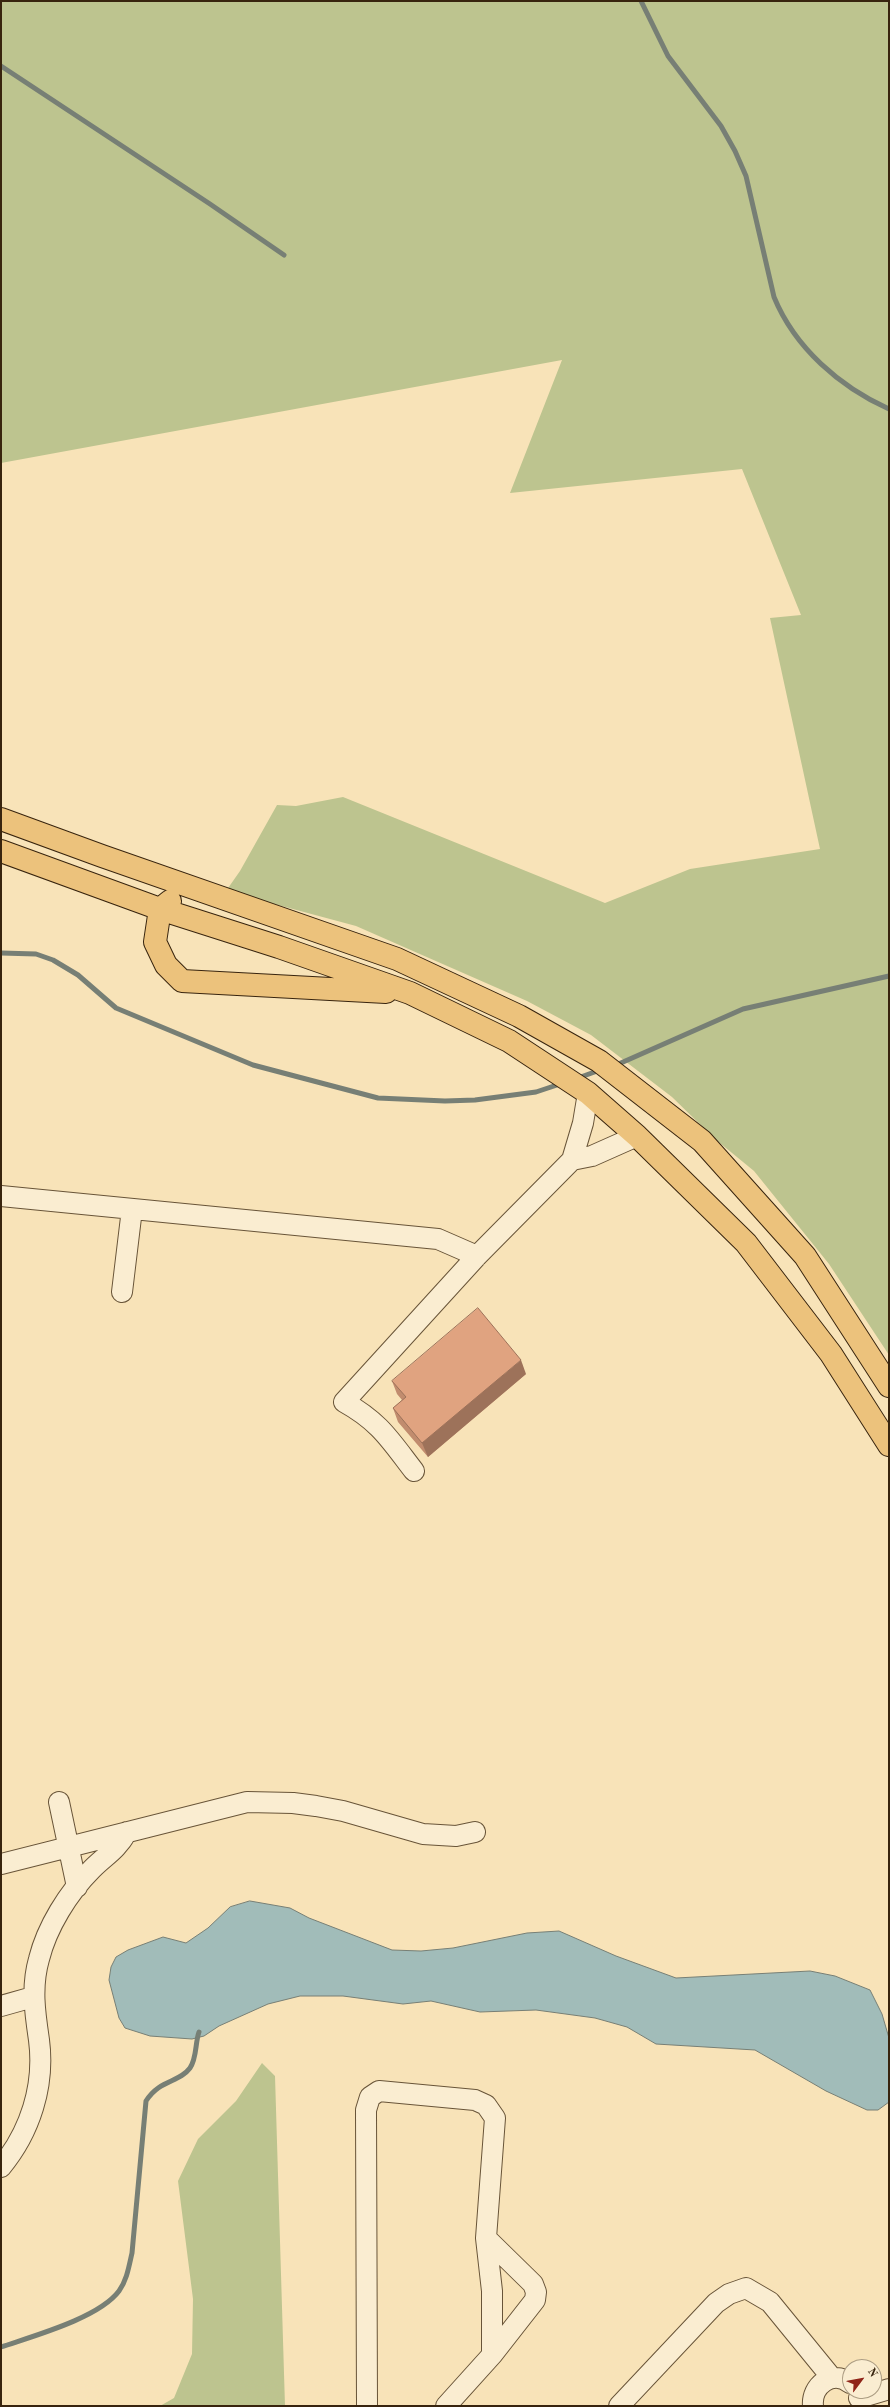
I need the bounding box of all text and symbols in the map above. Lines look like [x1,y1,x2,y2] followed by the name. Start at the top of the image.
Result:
[842,2359,882,2399] north arrow
[865,2366,879,2379] text: N

